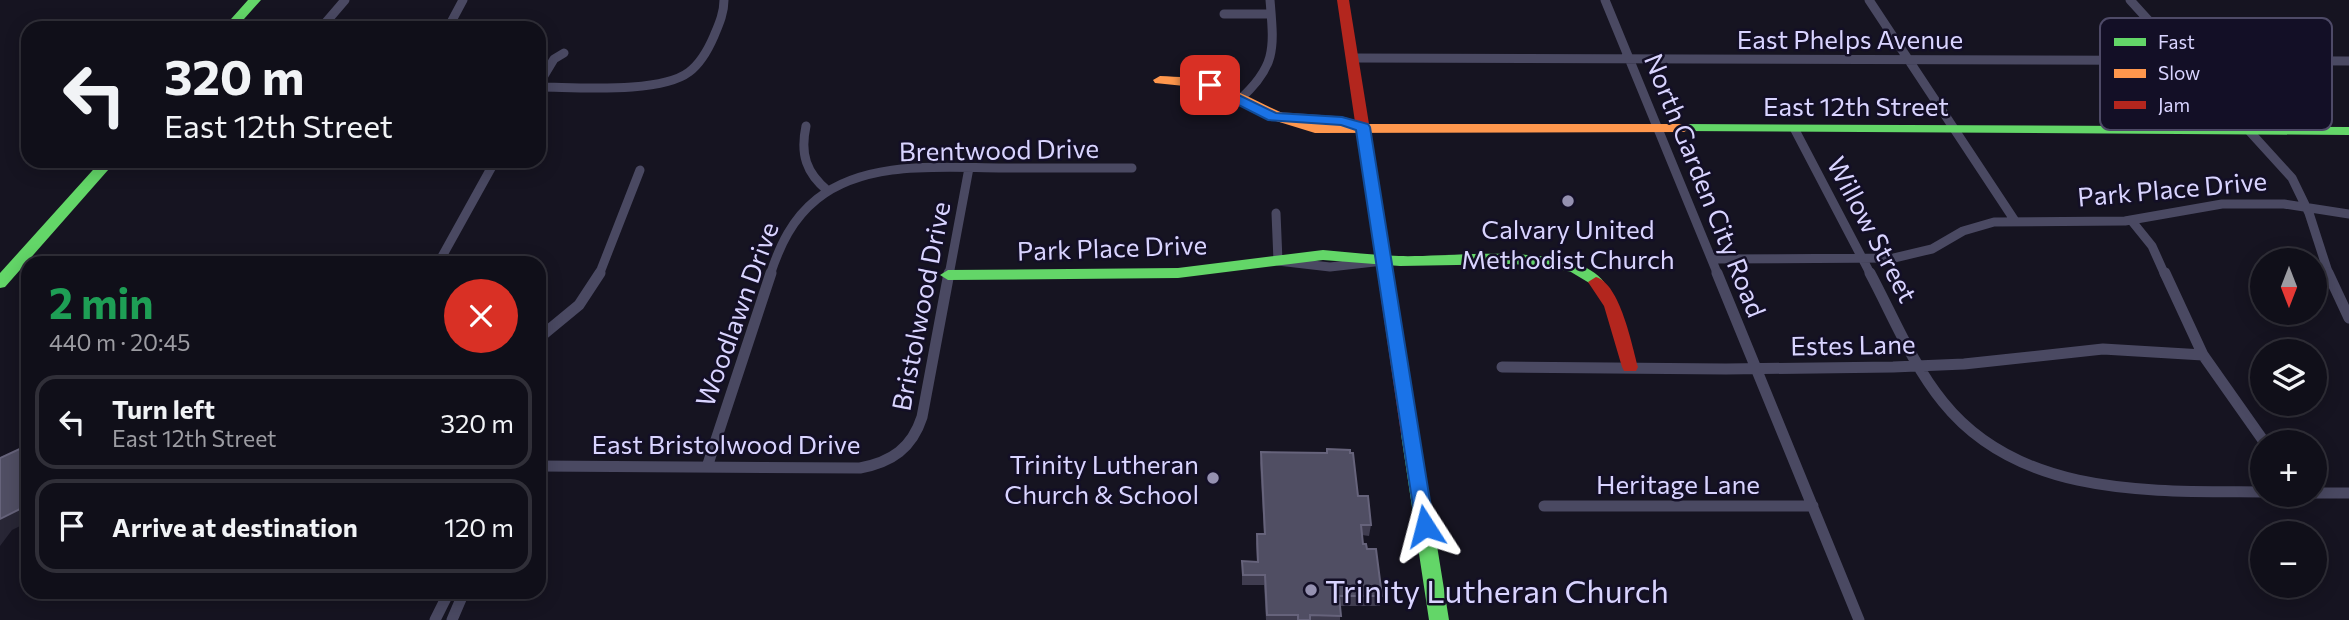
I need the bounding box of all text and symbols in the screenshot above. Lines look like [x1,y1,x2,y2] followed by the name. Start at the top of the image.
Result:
[2100,18,2332,130] legend
[1737,23,1963,54] street label: East Phelps Avenue
[2158,30,2195,53] text: Fast
[164,45,305,105] text: 320 m
[49,49,140,140] icon: left
[1639,49,1773,321] street label: North Garden City Road
[1180,55,1240,115] pin
[2158,61,2200,84] text: Slow
[1191,66,1229,104] icon: arrive
[1763,90,1949,121] street label: East 12th Street
[2158,93,2190,116] text: Jam
[164,105,393,145] text: East 12th Street
[899,132,1099,166] street label: Brentwood Drive
[1822,151,1924,307] street label: Willow Street
[2076,164,2268,212] street label: Park Place Drive
[1560,193,1576,209] marker: Calvary United Methodist Church
[885,199,955,413] street label: Bristolwood Drive
[1461,213,1675,274] place label: Calvary United Methodist Church
[688,217,784,411] street label: Woodlawn Drive
[1016,228,1208,266] street label: Park Place Drive
[2250,248,2328,326] north arrow
[2250,248,2327,598] map controls
[49,276,154,328] text: 2 min
[444,279,518,353] button: close
[1790,327,1916,361] street label: Estes Lane
[49,328,190,356] text: 440 m · 20:45
[2250,339,2327,416] button: layers
[112,393,215,424] text: Turn left
[53,403,91,441] icon: left
[440,407,514,438] text: 320 m
[112,424,277,452] text: East 12th Street
[592,428,860,459] street label: East Bristolwood Drive
[2250,430,2327,507] button: +
[1004,448,1199,509] place label: Trinity Lutheran Church & School
[1596,468,1760,499] street label: Heritage Lane
[1205,470,1221,486] marker: Trinity Lutheran Church & School
[1388,489,1462,563] position arrow
[53,507,91,545] icon: arrive
[112,511,358,542] text: Arrive at destination
[444,511,514,542] text: 120 m
[2250,521,2327,598] button: −
[1325,570,1669,610] place label: Trinity Lutheran Church
[1303,582,1319,598] marker: Trinity Lutheran Church

